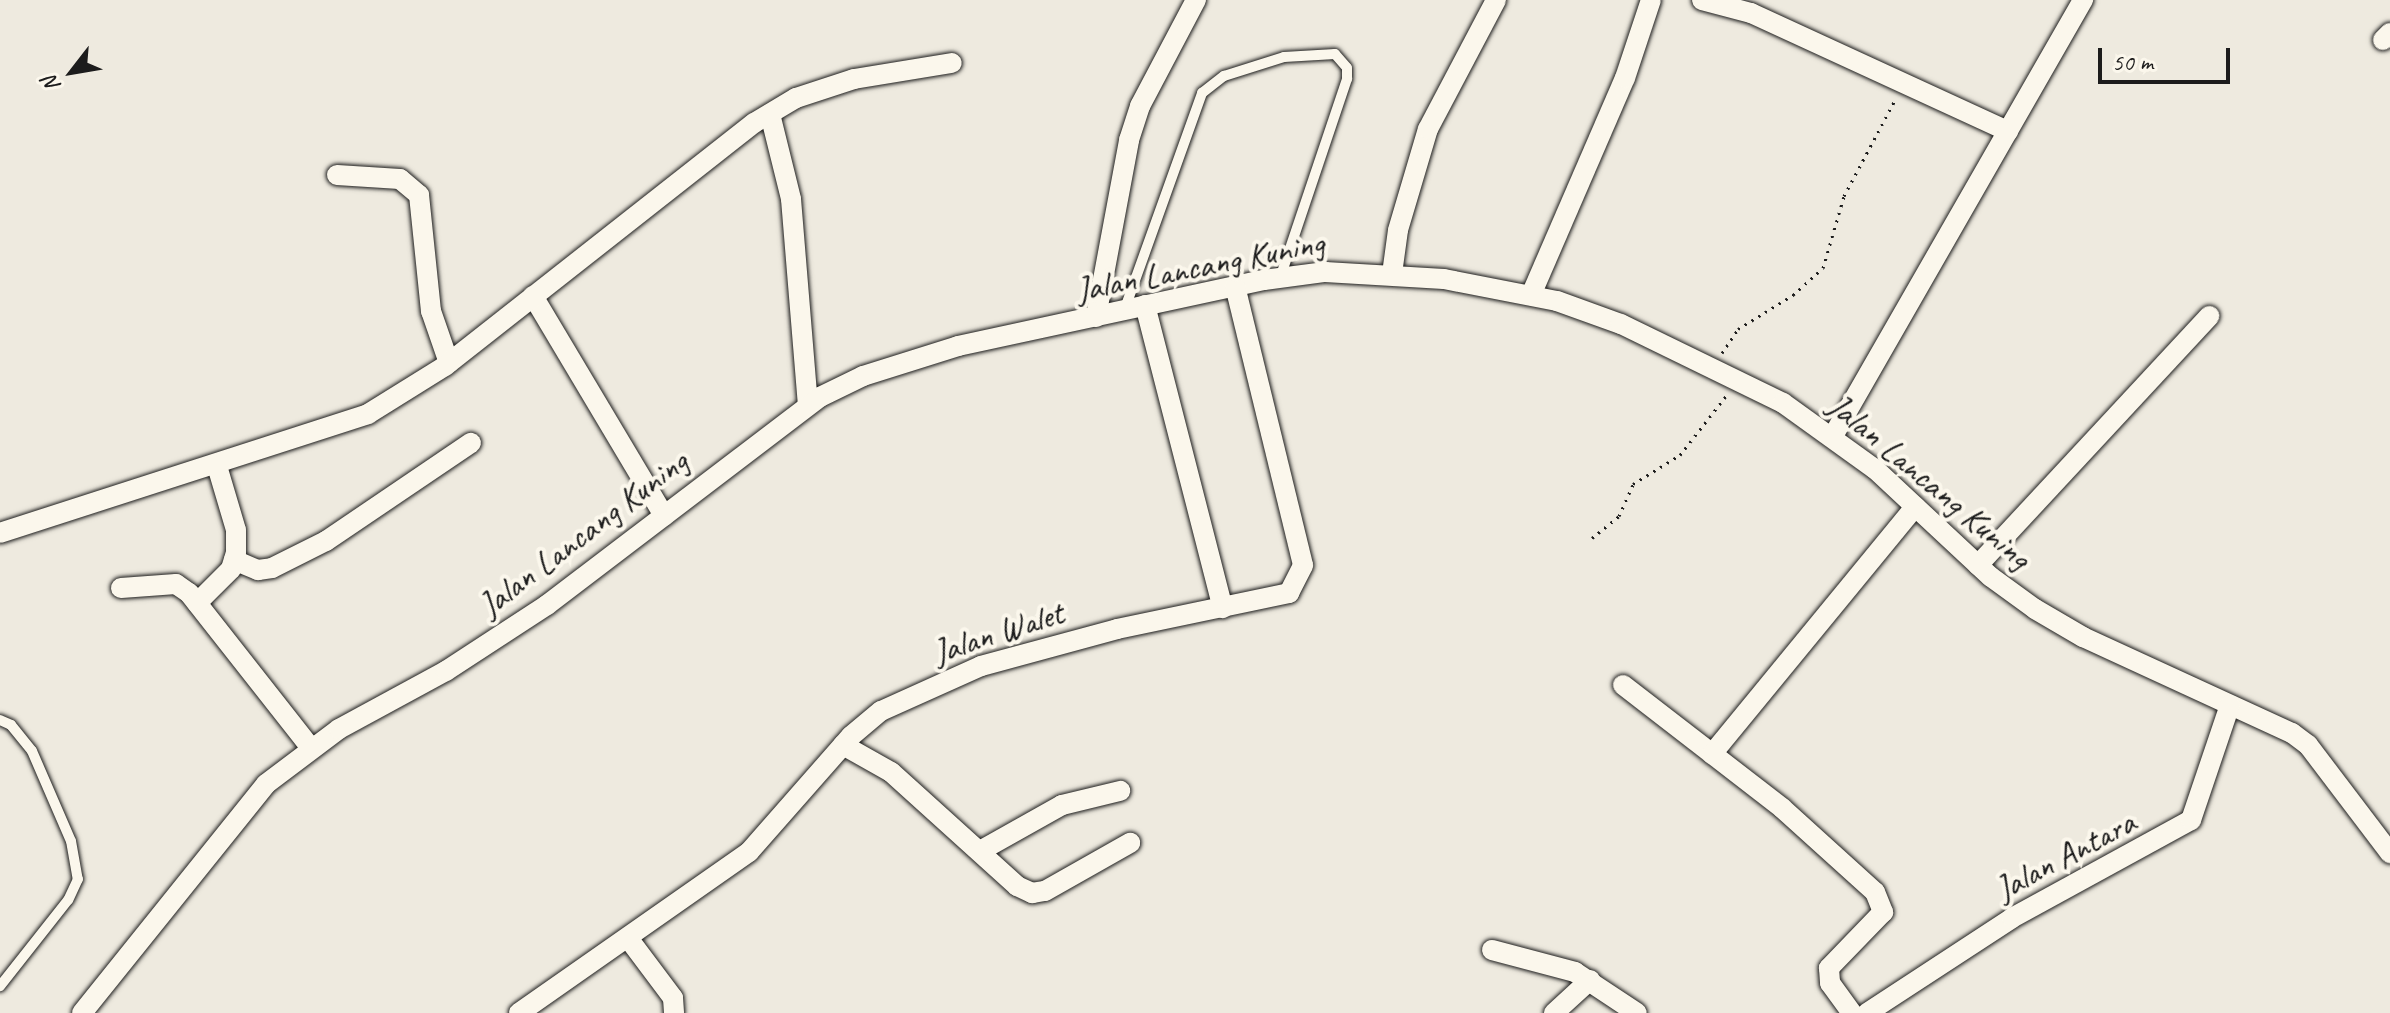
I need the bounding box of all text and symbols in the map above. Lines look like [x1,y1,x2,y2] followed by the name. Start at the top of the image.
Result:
[32,32,112,112] north arrow
[2102,32,2234,82] scale bar
[2112,47,2153,77] text: 50 m
[36,71,67,97] text: N
[1073,222,1327,310] street label: Jalan Lancang Kuning
[1821,385,2039,577] street label: Jalan Lancang Kuning
[471,441,695,625] street label: Jalan Lancang Kuning
[927,592,1069,672] street label: Jalan Walet
[1988,801,2142,909] street label: Jalan Antara

